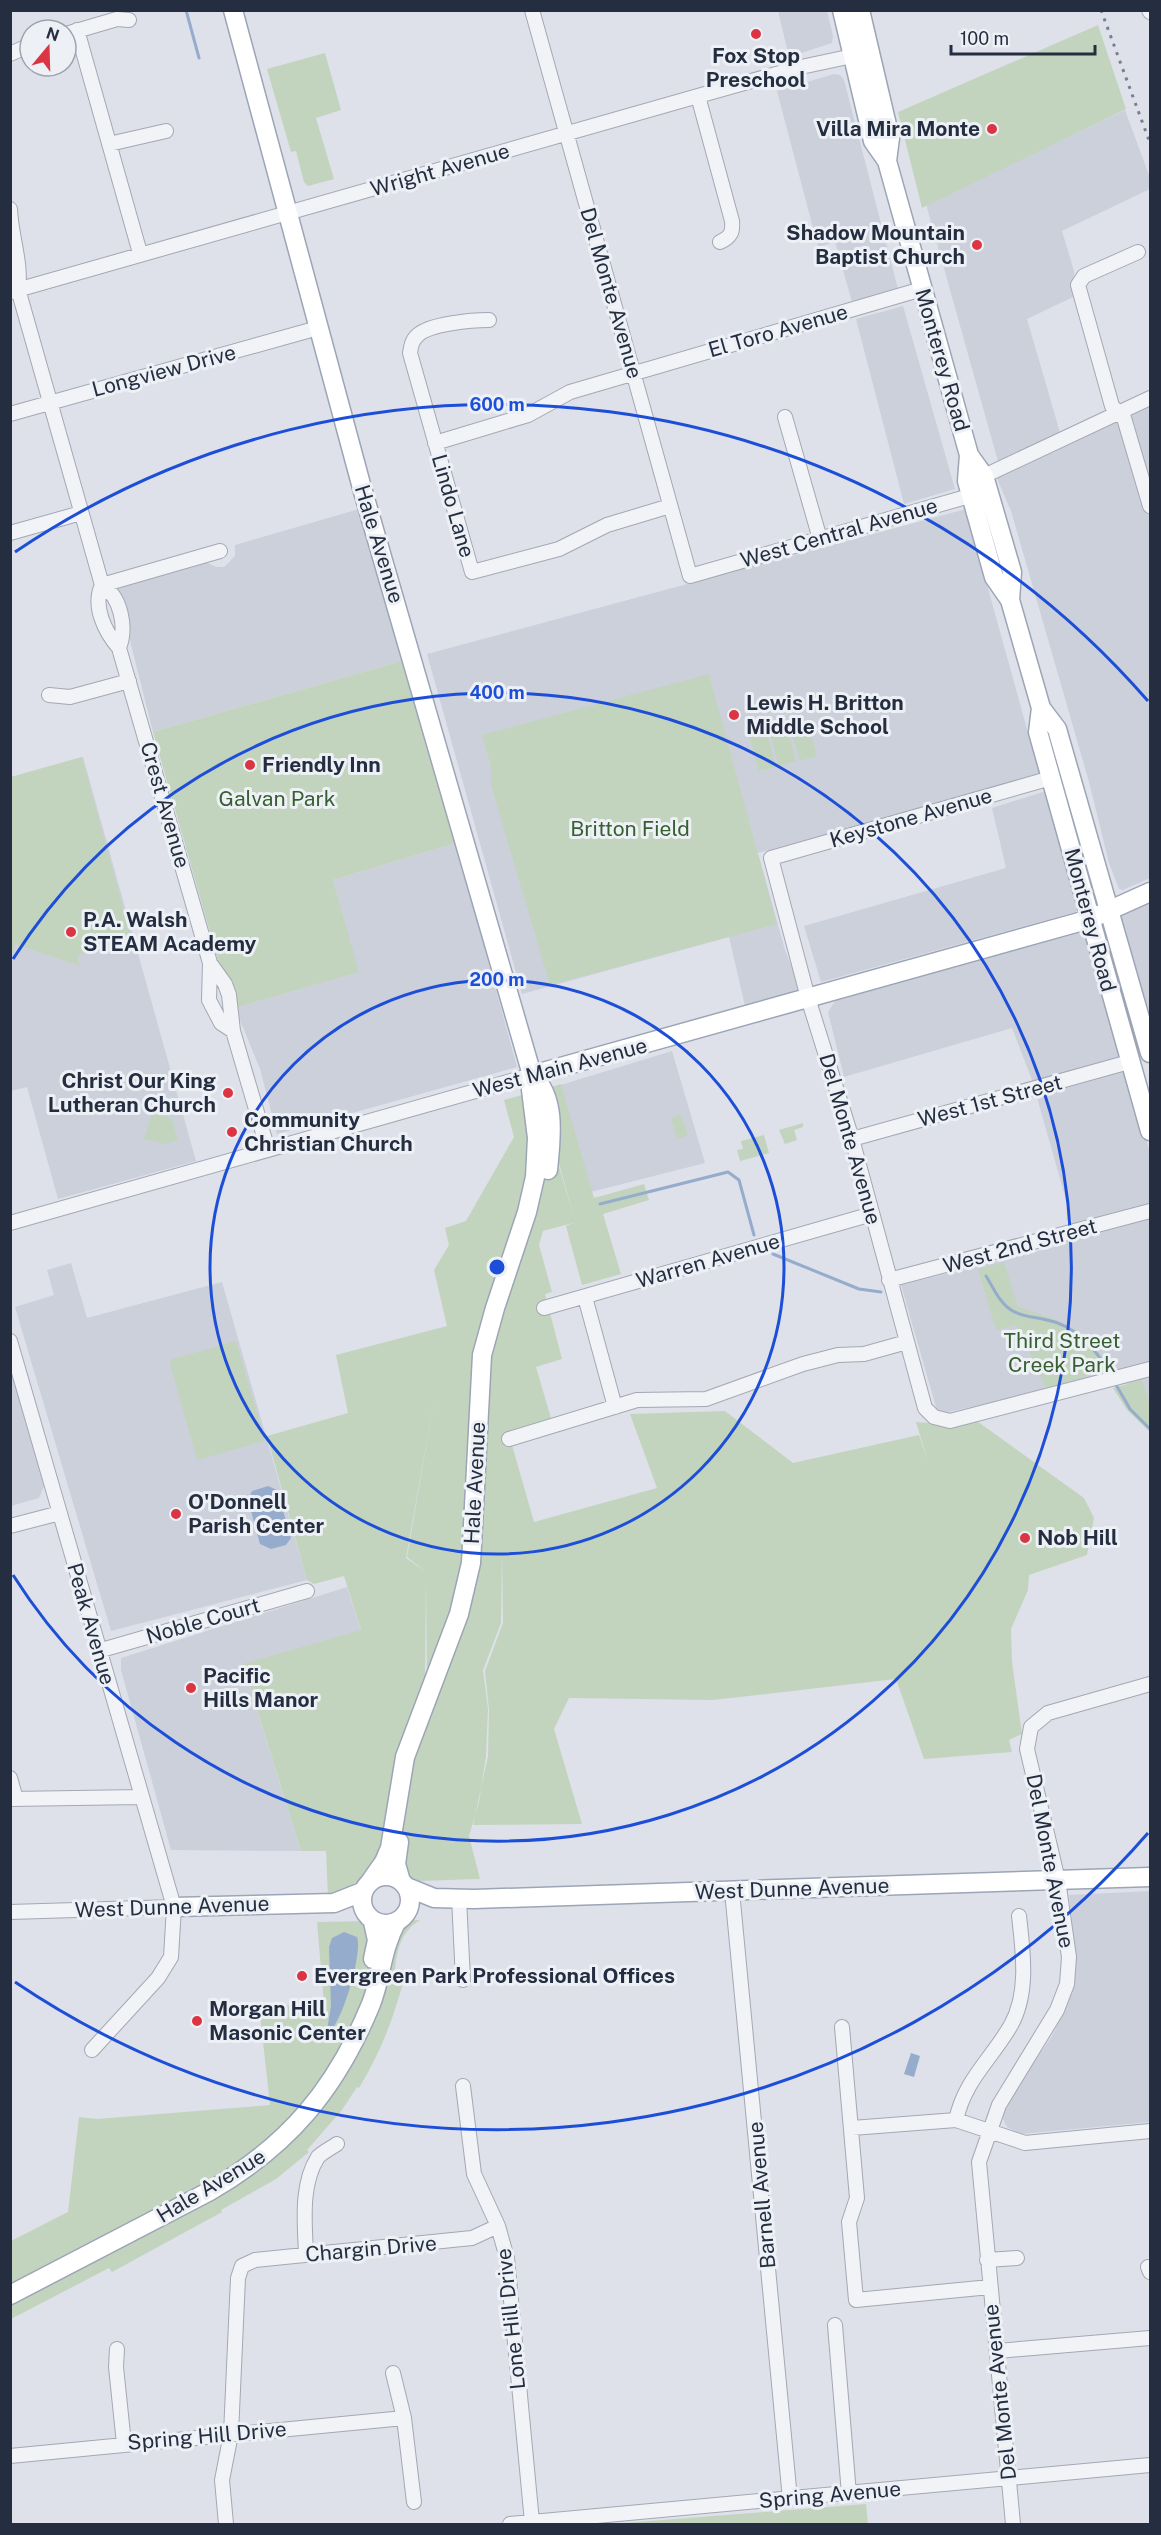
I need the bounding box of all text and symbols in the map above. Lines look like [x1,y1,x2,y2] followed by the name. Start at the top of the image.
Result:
[18,18,78,78] north arrow
[951,18,1095,56] scale bar
[44,23,62,45] text: N
[749,27,763,41] marker: Fox Stop Preschool
[960,28,1009,49] text: 100 m
[706,43,806,92] place label: Fox Stop Preschool
[816,116,980,141] place label: Villa Mira Monte
[985,122,999,136] marker: Villa Mira Monte
[368,138,512,201] street label: Wright Avenue
[575,204,648,381] street label: Del Monte Avenue
[786,220,965,269] place label: Shadow Mountain Baptist Church
[970,238,984,252] marker: Shadow Mountain Baptist Church
[910,285,975,434] street label: Monterey Road
[705,299,851,362] street label: El Toro Avenue
[89,339,239,402] street label: Longview Drive
[469,394,525,415] text: 600 m
[427,451,480,560] street label: Lindo Lane
[350,482,409,606] street label: Hale Avenue
[737,492,940,573] street label: West Central Avenue
[469,682,525,703] text: 400 m
[746,690,904,739] place label: Lewis H. Britton Middle School
[727,708,741,722] marker: Lewis H. Britton Middle School
[136,739,195,871] street label: Crest Avenue
[262,752,381,777] place label: Friendly Inn
[243,758,257,772] marker: Friendly Inn
[827,782,995,853] street label: Keystone Avenue
[219,786,336,811] park label: Galvan Park
[570,816,690,841] park label: Britton Field
[1059,845,1122,994] street label: Monterey Road
[83,907,257,956] place label: P.A. Walsh STEAM Academy
[64,925,78,939] marker: P.A. Walsh STEAM Academy
[470,969,524,990] text: 200 m
[470,1032,650,1103] street label: West Main Avenue
[814,1050,887,1227] street label: Del Monte Avenue
[48,1068,216,1117] place label: Christ Our King Lutheran Church
[915,1069,1065,1132] street label: West 1st Street
[221,1086,235,1100] marker: Christ Our King Lutheran Church
[244,1107,413,1156] place label: Community Christian Church
[225,1125,239,1139] marker: Community Christian Church
[940,1213,1099,1278] street label: West 2nd Street
[633,1228,783,1293] street label: Warren Avenue
[487,1257,507,1277] centre of rings
[1004,1328,1120,1377] park label: Third Street Creek Park
[459,1421,490,1545] street label: Hale Avenue
[188,1489,325,1538] place label: O'Donnell Parish Center
[169,1507,183,1521] marker: O'Donnell Parish Center
[1037,1525,1118,1550] place label: Nob Hill
[1018,1531,1032,1545] marker: Nob Hill
[62,1560,121,1688] street label: Peak Avenue
[143,1592,263,1649] street label: Noble Court
[203,1663,318,1712] place label: Pacific Hills Manor
[184,1681,198,1695] marker: Pacific Hills Manor
[1021,1772,1080,1950] street label: Del Monte Avenue
[694,1873,890,1904] street label: West Dunne Avenue
[74,1891,270,1922] street label: West Dunne Avenue
[314,1963,675,1988] place label: Evergreen Park Professional Offices
[295,1969,309,1983] marker: Evergreen Park Professional Offices
[209,1996,366,2045] place label: Morgan Hill Masonic Center
[190,2014,204,2028] marker: Morgan Hill Masonic Center
[743,2120,780,2270] street label: Barnell Avenue
[152,2143,270,2228] street label: Hale Avenue
[304,2230,438,2267] street label: Chargin Drive
[491,2247,530,2391] street label: Lone Hill Drive
[978,2303,1021,2481] street label: Del Monte Avenue
[126,2416,288,2455] street label: Spring Hill Drive
[758,2476,902,2513] street label: Spring Avenue

